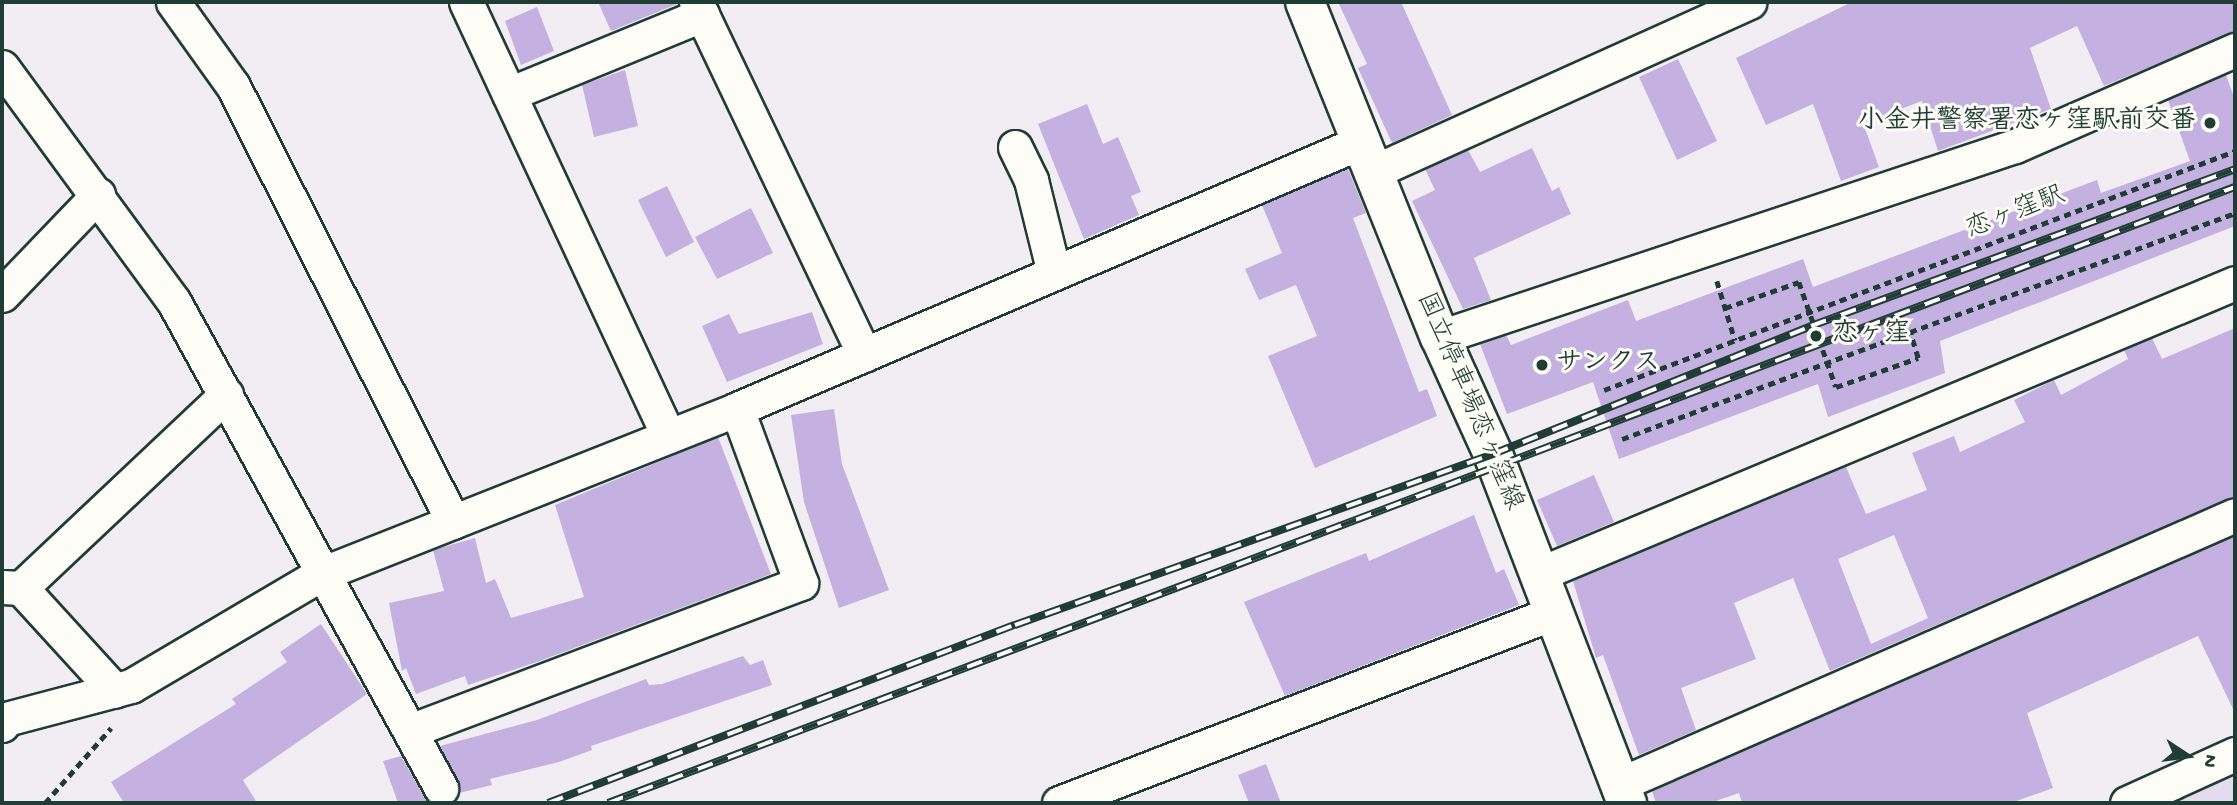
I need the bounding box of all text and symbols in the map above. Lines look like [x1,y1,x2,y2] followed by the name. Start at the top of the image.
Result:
[1858,107,2196,139] place label: 小金井警察署恋ヶ窪駅前交番
[2202,115,2218,131] marker: 小金井警察署恋ヶ窪駅前交番
[1962,181,2070,247] street label: 恋ヶ窪駅
[1408,288,1528,516] street label: 国立停車場恋ヶ窪線
[1832,320,1910,352] place label: 恋ヶ窪
[1806,326,1826,346] marker: 恋ヶ窪
[1556,349,1660,381] place label: サンクス
[1534,357,1550,373] marker: サンクス
[2153,721,2223,791] north arrow
[2196,752,2222,769] text: N

